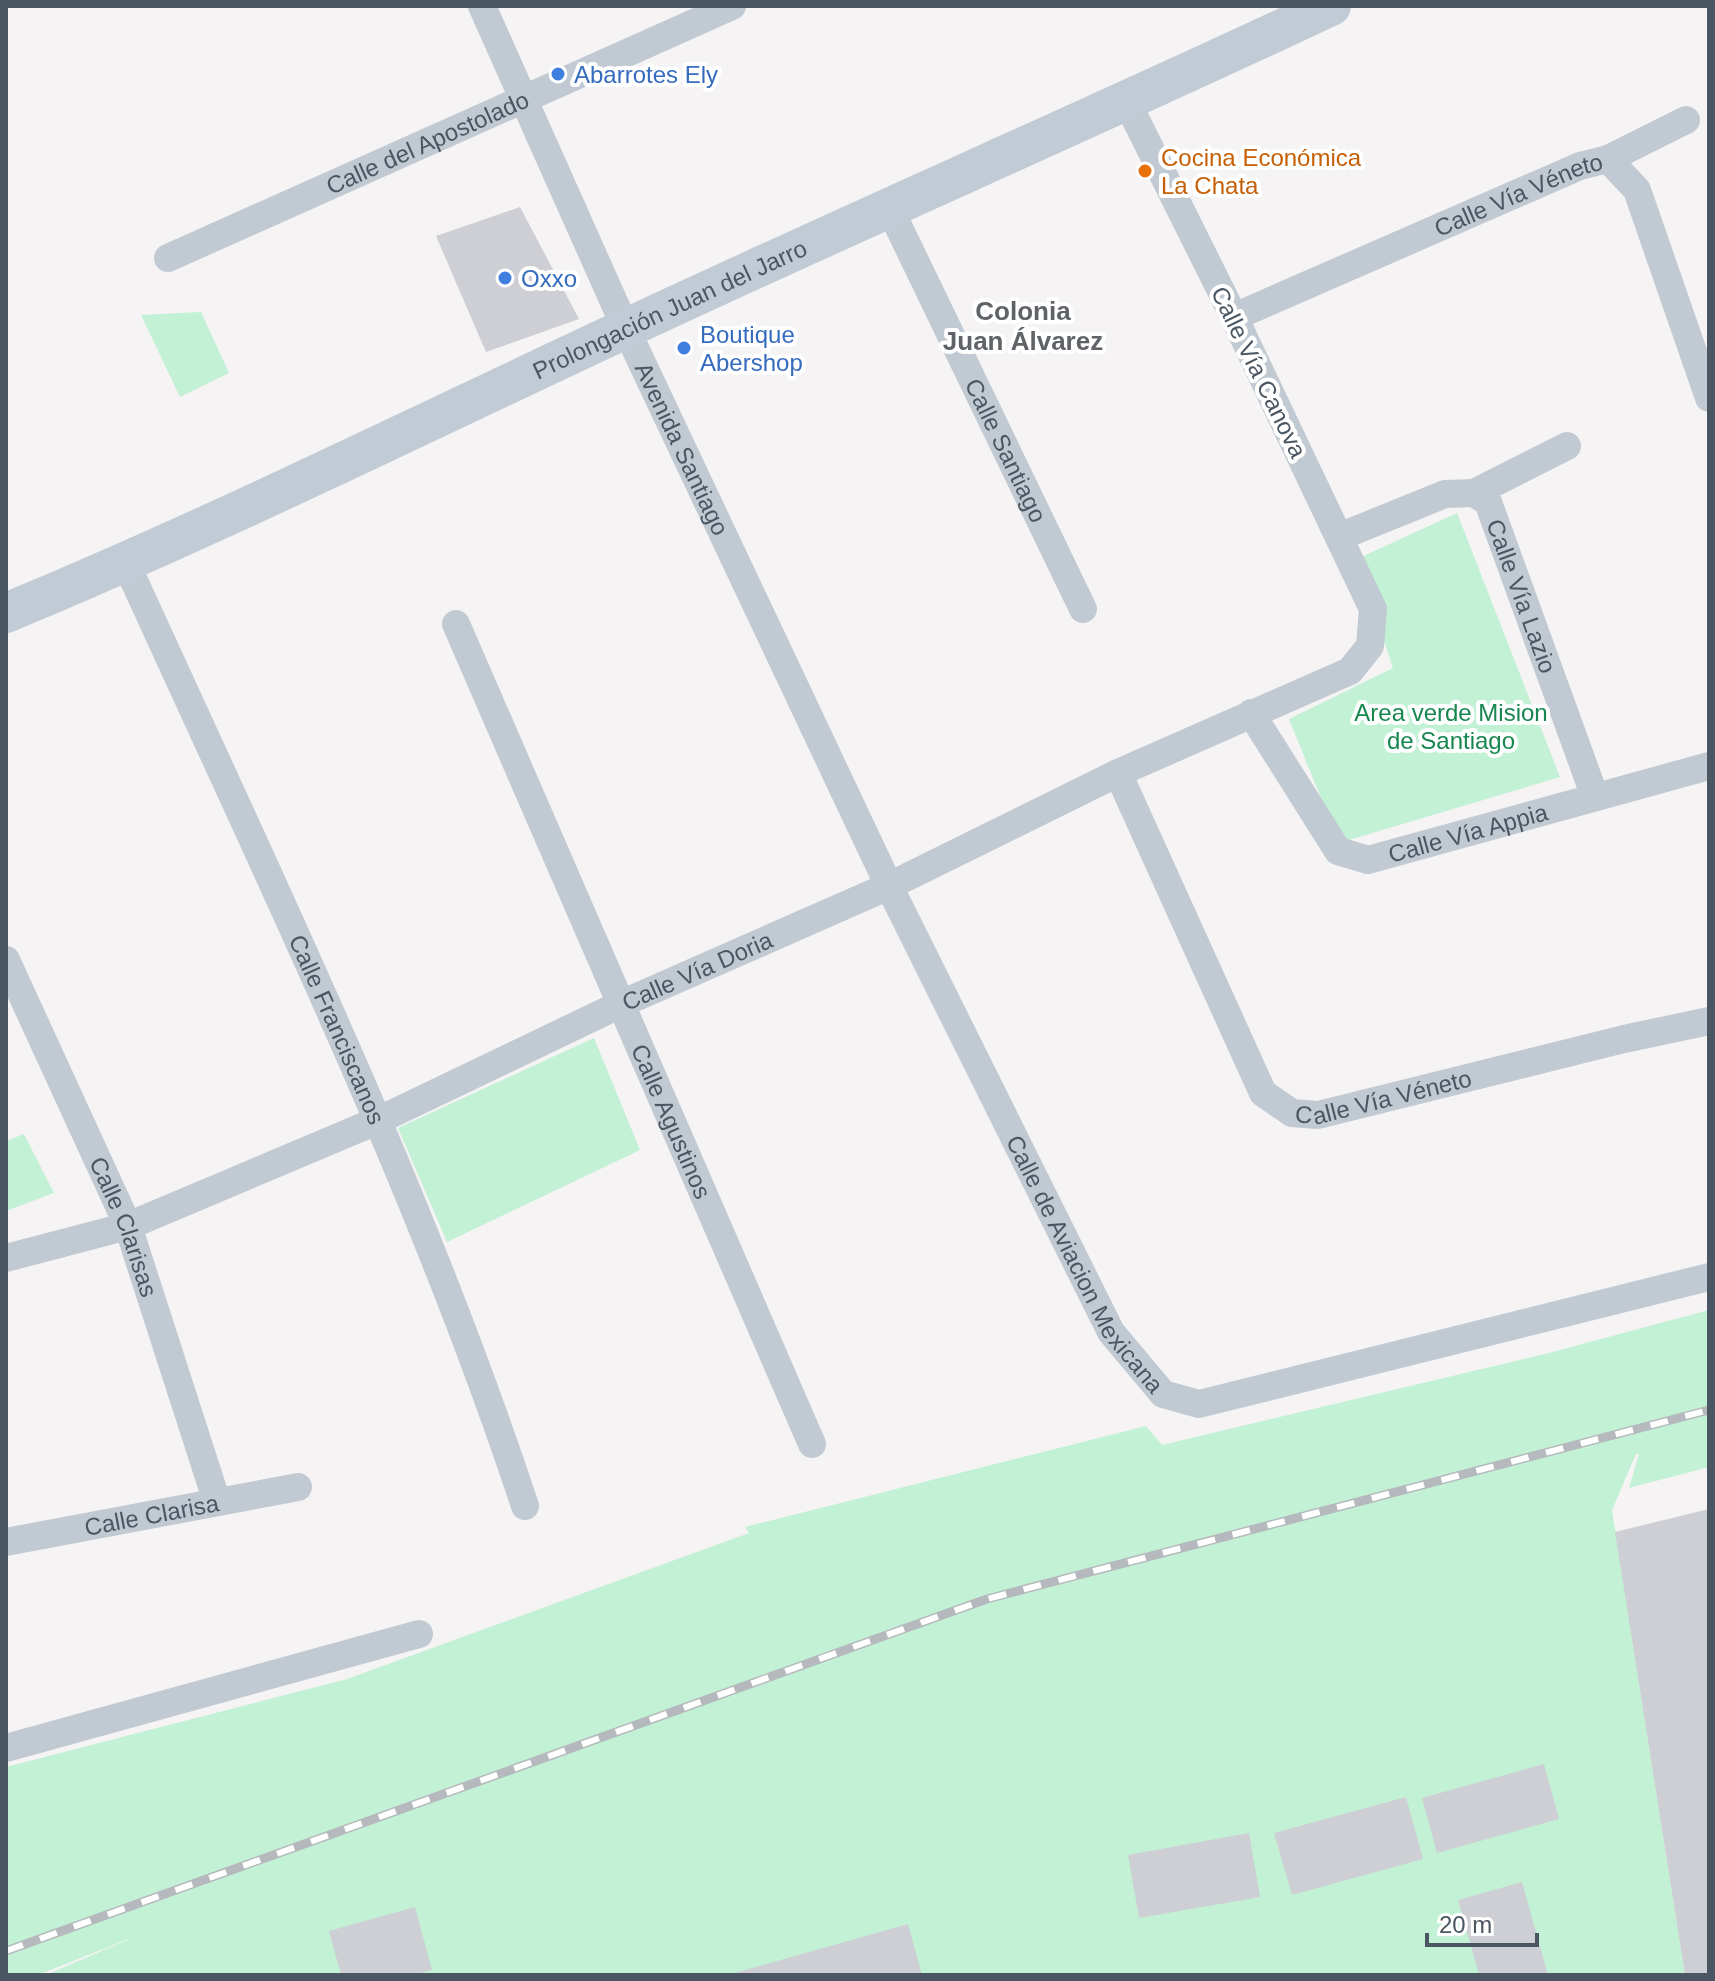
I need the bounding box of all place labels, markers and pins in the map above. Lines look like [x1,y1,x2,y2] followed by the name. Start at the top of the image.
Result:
[574,61,718,88] place label: Abarrotes Ely
[549,65,567,83] marker: Abarrotes Ely
[1161,144,1362,199] place label: Cocina Económica La Chata
[1136,162,1154,180] marker: Cocina Económica La Chata
[521,265,577,292] place label: Oxxo
[496,269,514,287] marker: Oxxo
[700,321,803,376] place label: Boutique Abershop
[675,339,693,357] marker: Boutique Abershop

